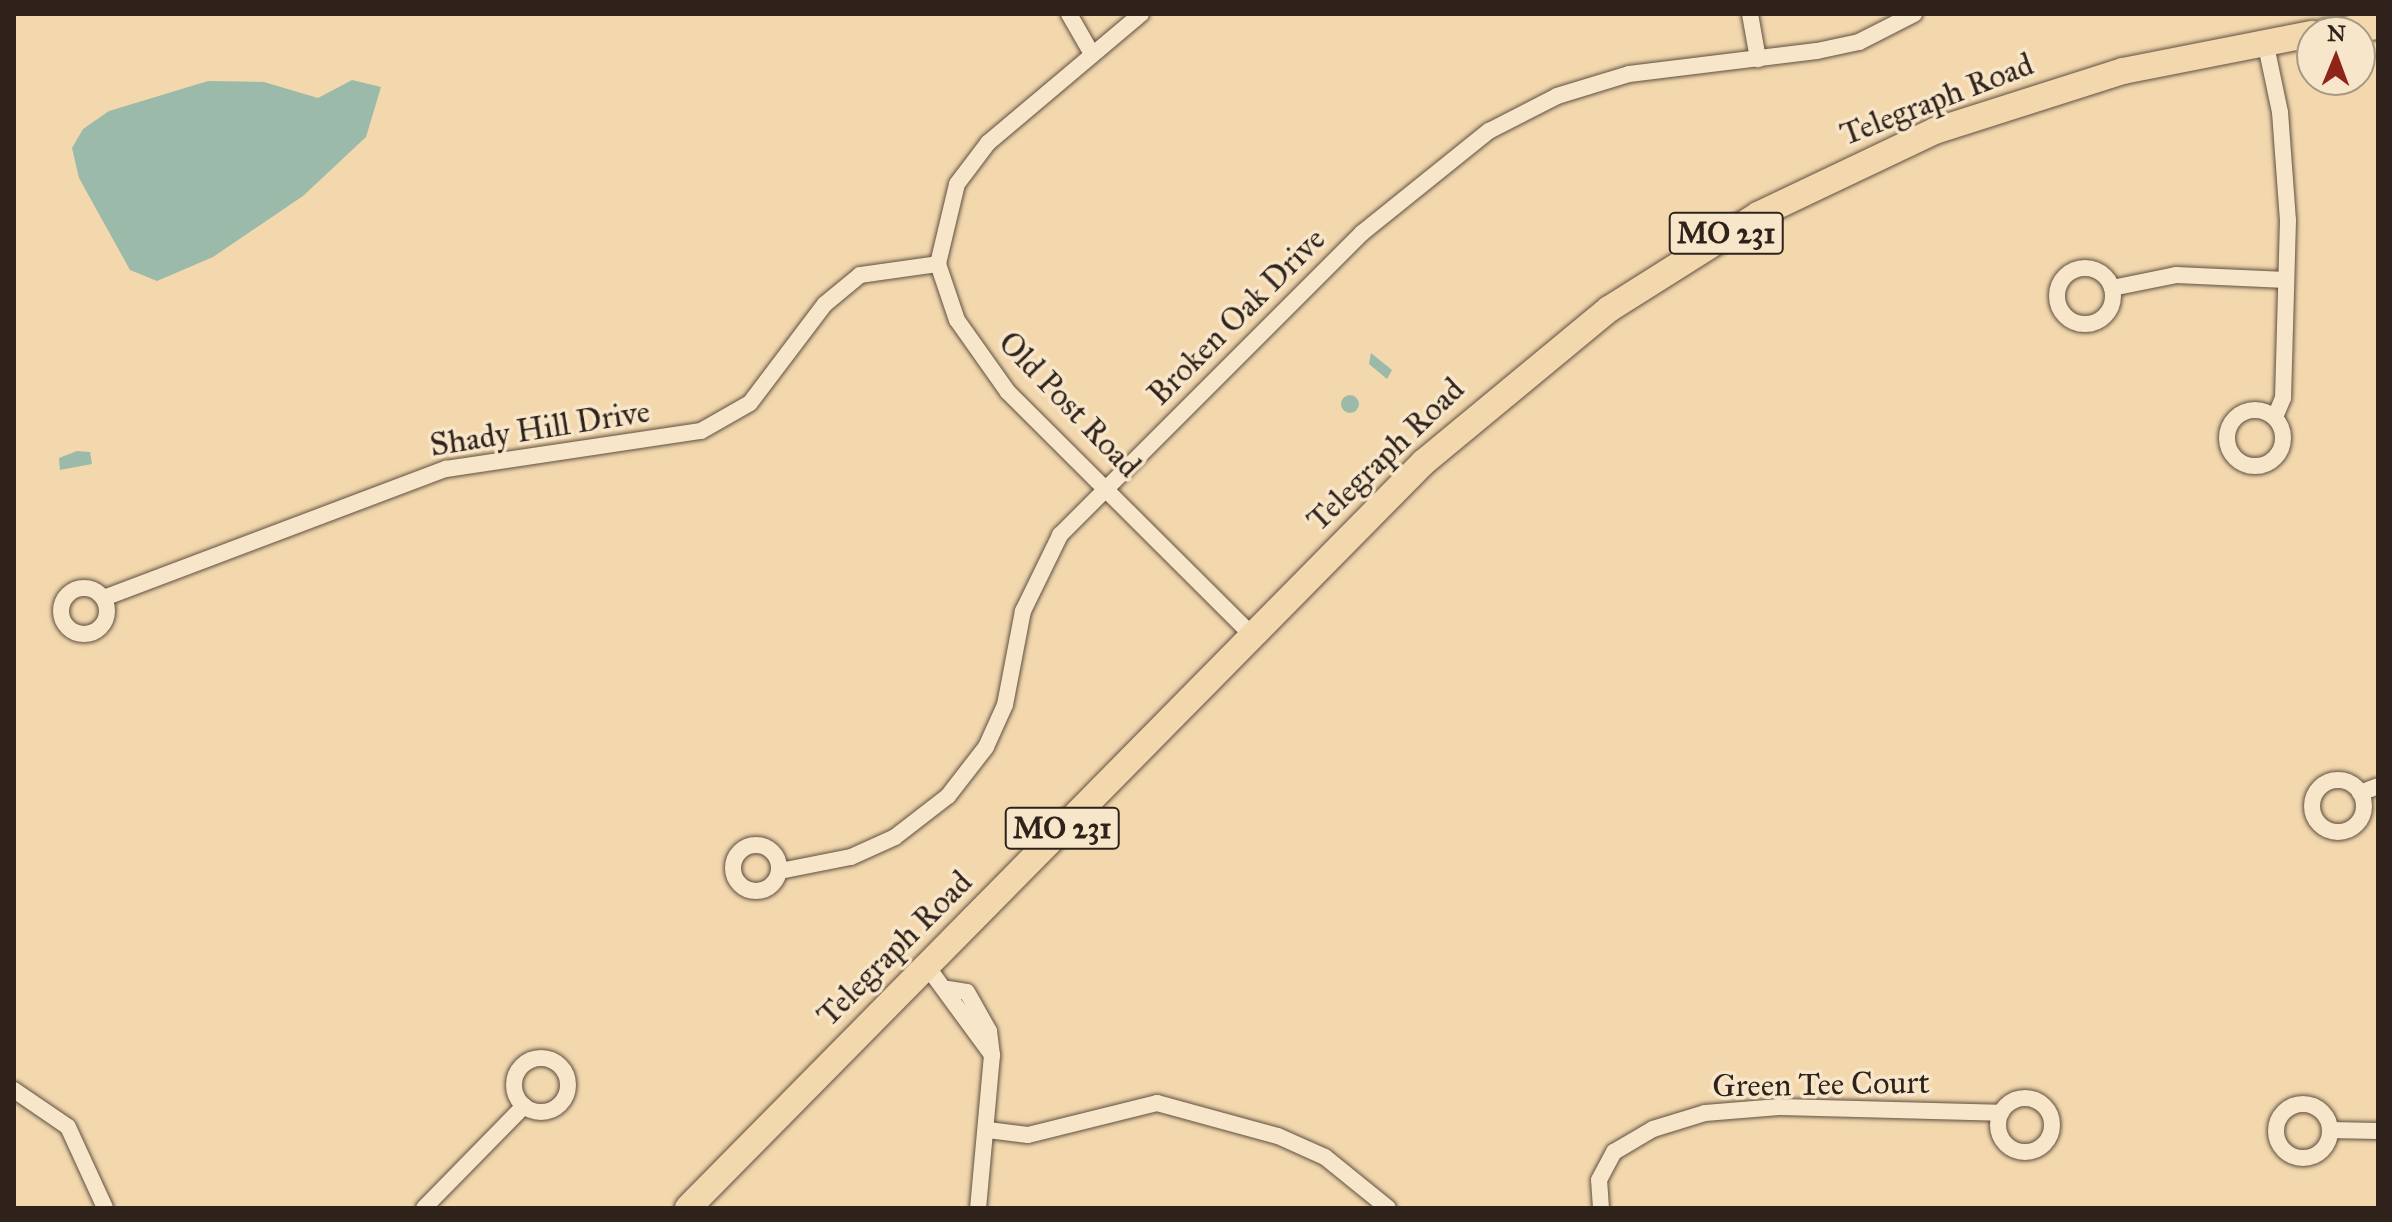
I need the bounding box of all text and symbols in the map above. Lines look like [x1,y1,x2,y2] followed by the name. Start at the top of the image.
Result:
[2296,16,2376,96] north arrow
[2327,20,2346,47] text: N
[1835,46,2039,154] street label: Telegraph Road
[1668,207,1784,259] road number: MO 231
[1140,220,1334,414] street label: Broken Oak Drive
[990,324,1148,486] street label: Old Post Road
[1299,370,1473,540] street label: Telegraph Road
[427,393,653,465] street label: Shady Hill Drive
[1004,802,1120,854] road number: MO 231
[809,863,981,1035] street label: Telegraph Road
[1712,1064,1930,1106] street label: Green Tee Court

